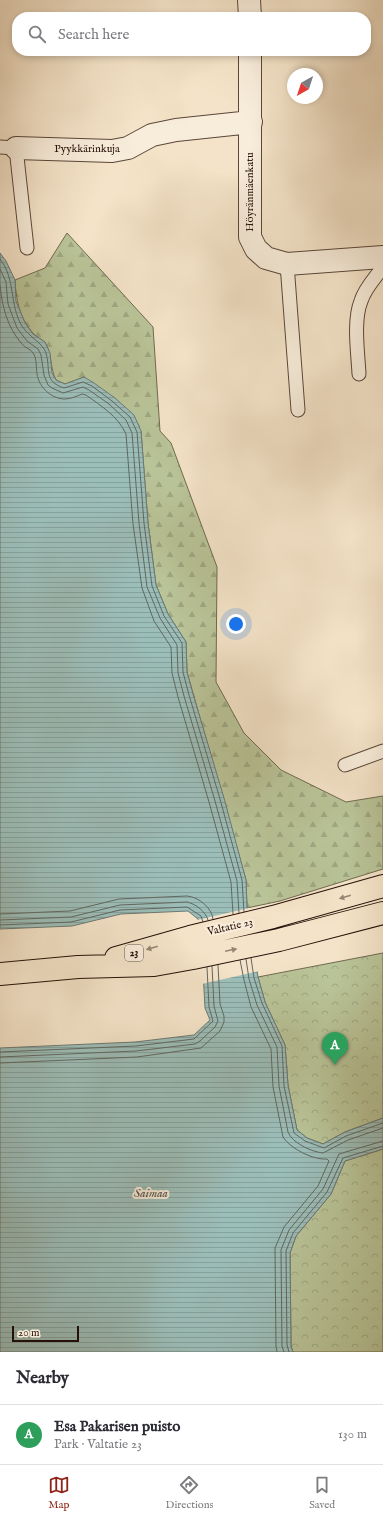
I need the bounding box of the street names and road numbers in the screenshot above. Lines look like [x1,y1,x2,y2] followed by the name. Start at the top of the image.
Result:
[54,142,120,156] street label: Pyykkärinkuja
[243,152,257,232] street label: Höyränmäenkatu
[205,915,254,939] street label: Valtatie 23
[125,945,143,961] road number: 23

